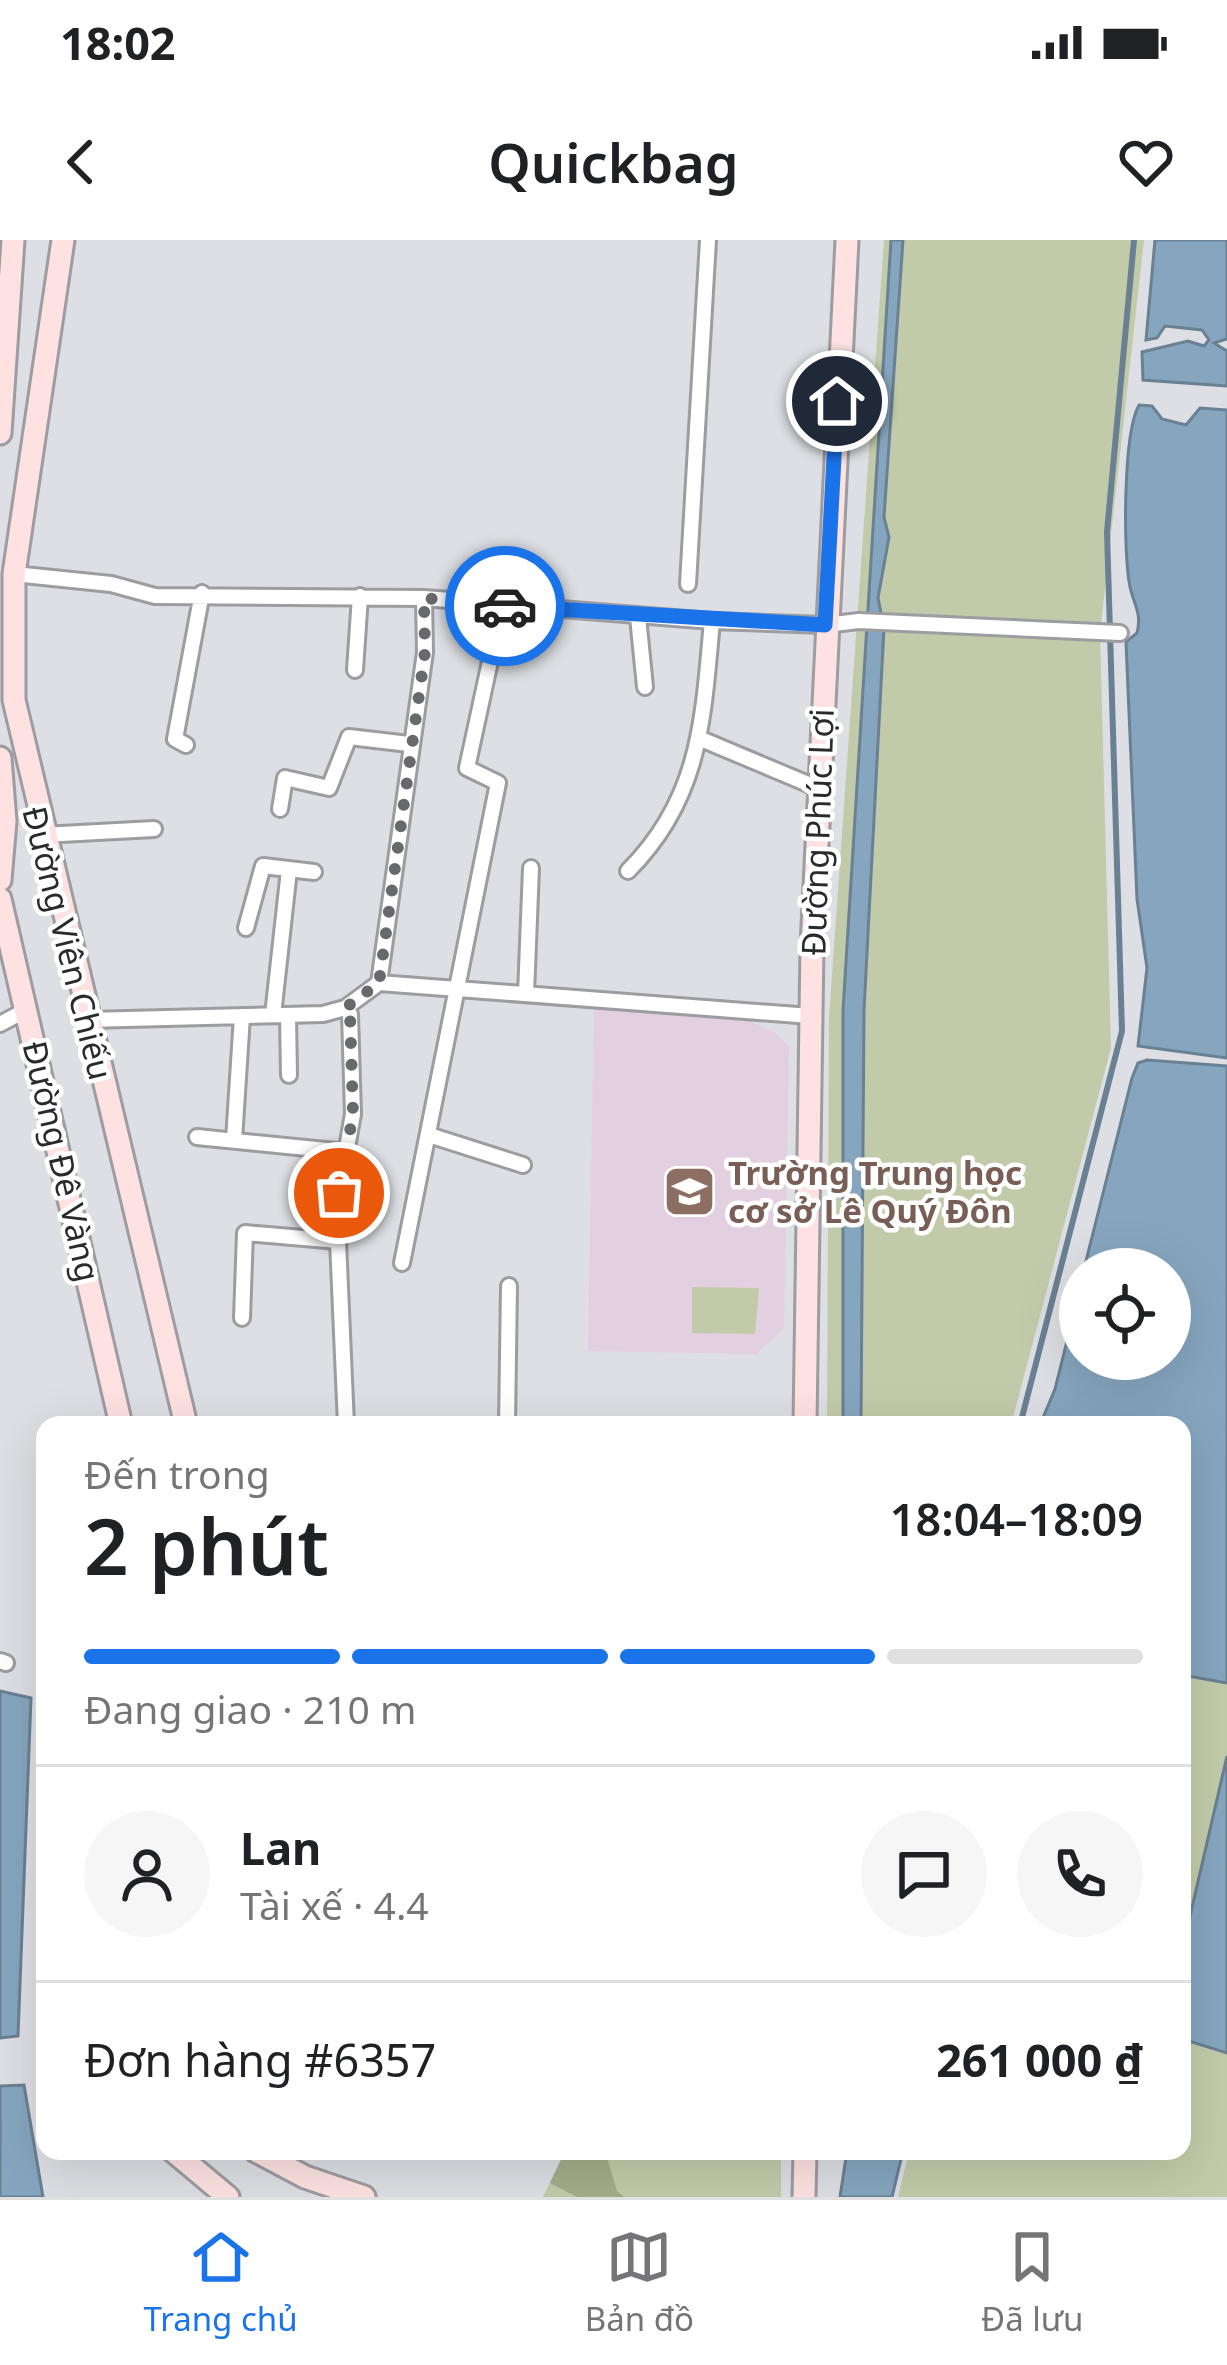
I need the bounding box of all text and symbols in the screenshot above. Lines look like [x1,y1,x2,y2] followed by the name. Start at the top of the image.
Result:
[60,12,176,73] text: 18:02
[488,125,739,199] text: Quickbag
[48,129,114,195] icon: back
[1113,129,1179,195] icon: heart
[786,350,888,452] pin
[804,368,870,434] icon: home
[445,546,565,666] courier
[472,573,538,639] icon: car
[790,708,844,956] street label: Đường Phúc Lợi
[12,801,124,1085] street label: Đường Viên Chiếu
[12,1036,112,1286] street label: Đường Đê Vàng
[288,1142,390,1244] pin
[728,1150,1022,1233] place label: Trường Trung học cơ sở Lê Quý Đôn
[306,1160,372,1226] icon: bag
[661,1163,717,1219] school or university icon: Trường Trung học cơ sở Lê Quý Đôn
[1059,1248,1191,1380] map controls
[1059,1248,1191,1380] button: locate
[84,1447,270,1500] text: Đến trong
[890,1488,1143,1549] text: 18:04–18:09
[84,1492,329,1598] text: 2 phút
[84,1682,416,1735] text: Đang giao · 210 m
[84,1811,210,1937] button: person
[861,1811,987,1937] button: chat
[1017,1811,1143,1937] button: phone
[240,1817,321,1878] text: Lan
[240,1878,429,1931] text: Tài xế · 4.4
[84,2029,436,2090] text: Đơn hàng #6357
[936,2029,1143,2090] text: 261 000 ₫
[144,2224,298,2341] tab: Trang chủ
[585,2224,694,2341] tab: Bản đồ
[981,2224,1083,2341] tab: Đã lưu

